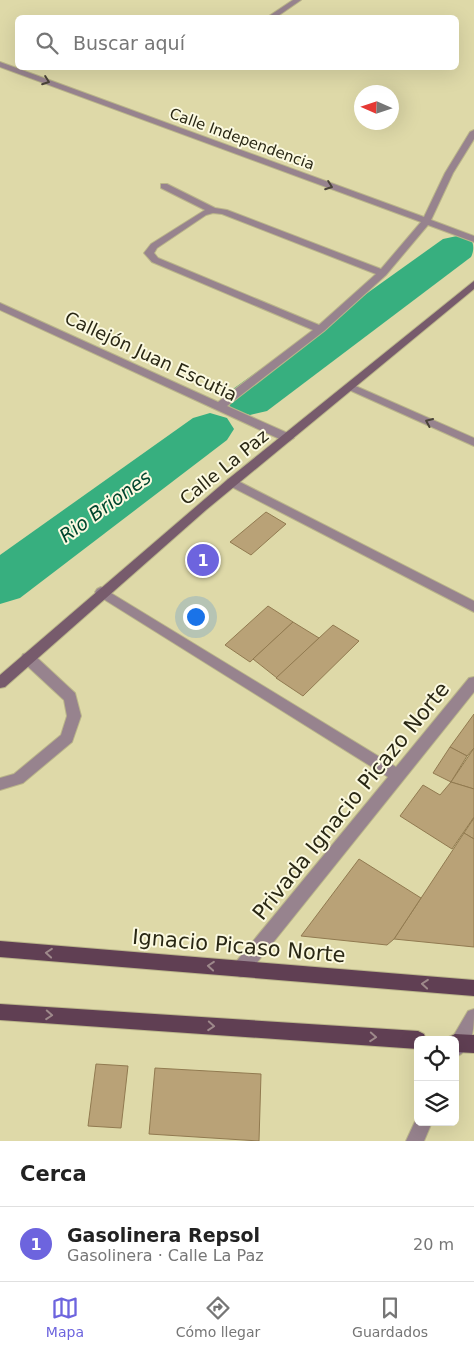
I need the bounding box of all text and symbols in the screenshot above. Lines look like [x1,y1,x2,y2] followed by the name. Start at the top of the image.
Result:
[15,15,459,70] search box
[33,29,61,57] icon: search
[73,32,185,54] text: Buscar aquí
[41,75,49,85] one-way arrow
[354,85,399,130] north arrow
[167,104,317,174] street label: Calle Independencia
[324,180,333,191] one-way arrow
[61,307,241,405] street label: Callejón Juan Escutia
[425,417,434,428] one-way arrow
[176,425,272,509] street label: Calle La Paz
[55,465,155,547] water label: Rio Briones
[187,541,219,579] pin: 1
[183,604,209,630] your location
[248,677,454,925] street label: Privada Ignacio Picazo Norte
[131,925,347,967] street label: Ignacio Picaso Norte
[45,948,53,959] one-way arrow
[207,961,215,972] one-way arrow
[421,979,429,990] one-way arrow
[45,1010,53,1021] one-way arrow
[207,1021,215,1032] one-way arrow
[369,1031,377,1042] one-way arrow
[414,1036,459,1126] map controls
[414,1036,459,1081] button: locate
[414,1081,459,1126] button: layers
[20,1162,87,1186] text: Cerca
[67,1224,260,1246] text: Gasolinera Repsol
[30,1235,42,1254] text: 1
[413,1235,454,1254] text: 20 m
[67,1246,264,1265] text: Gasolinera · Calle La Paz
[46,1294,84,1340] tab: Mapa
[176,1294,260,1340] tab: Cómo llegar
[352,1294,428,1340] tab: Guardados

